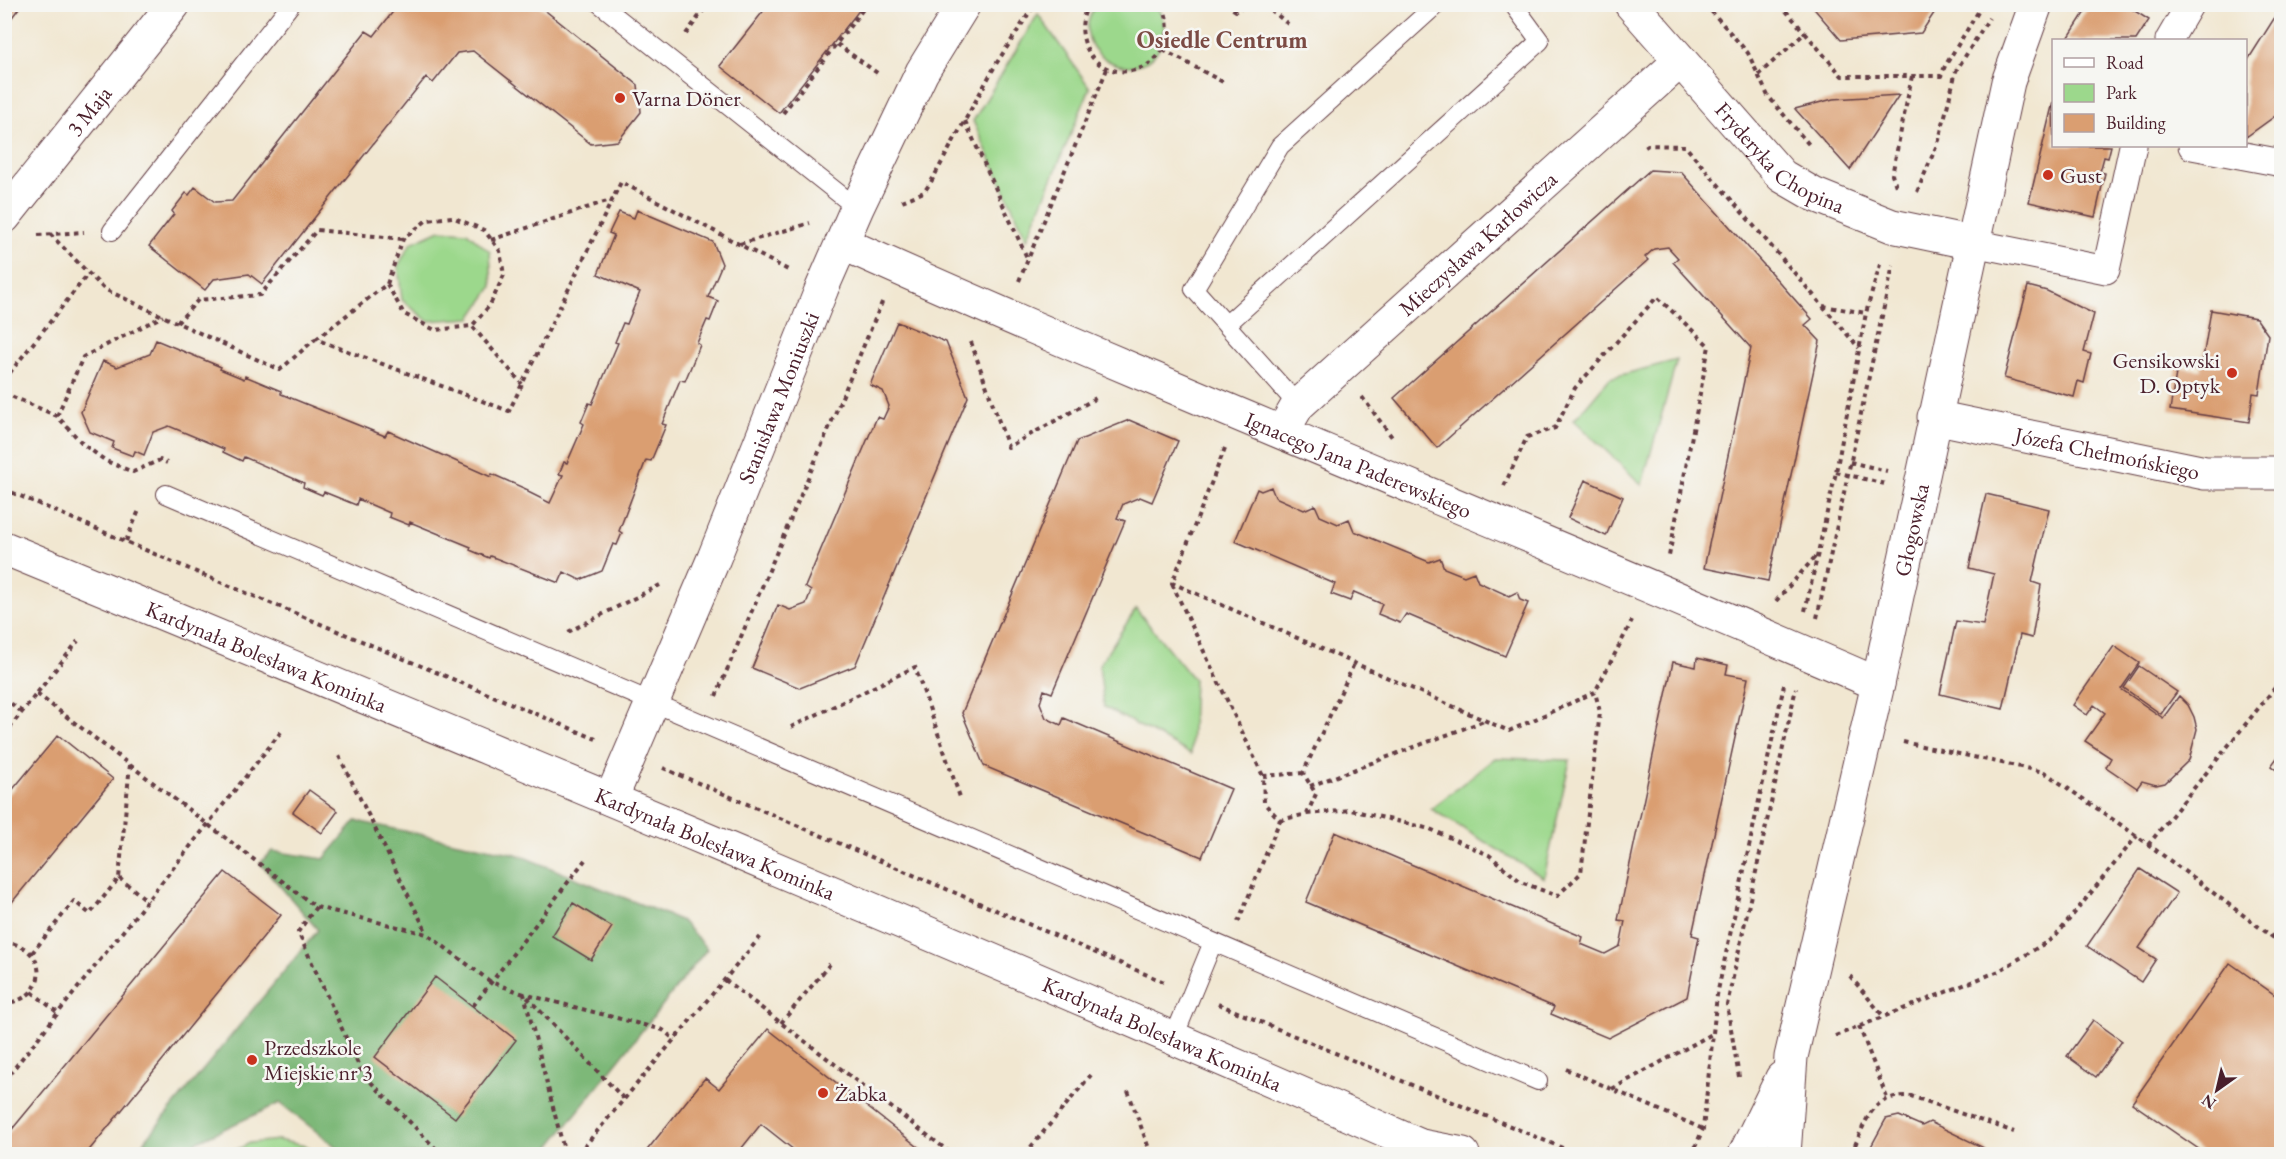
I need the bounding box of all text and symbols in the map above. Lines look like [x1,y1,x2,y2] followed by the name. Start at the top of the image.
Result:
[1136,24,1308,55] district label: Osiedle Centrum
[2052,39,2247,147] legend
[2106,51,2145,74] text: Road
[60,80,118,142] street label: 3 Maja
[2106,81,2137,104] text: Park
[632,84,741,113] place label: Varna Döner
[613,91,627,105] marker: Varna Döner
[1708,96,1849,220] street label: Fryderyka Chopina
[2106,111,2166,134] text: Building
[2060,161,2102,190] place label: Gust
[1393,165,1563,322] street label: Mieczysława Karłowicza
[2041,168,2055,182] marker: Gust
[731,308,826,488] street label: Stanisława Moniuszki
[2113,346,2221,400] place label: Gensikowski D. Optyk
[2225,366,2239,380] marker: Gensikowski D. Optyk
[1241,405,1476,525] street label: Ignacego Jana Paderewskiego
[2010,420,2202,487] street label: Józefa Chełmońskiego
[1888,480,1936,579] street label: Głogowska
[142,594,391,720] street label: Kardynała Bolesława Kominka
[591,780,840,907] street label: Kardynała Bolesława Kominka
[1038,970,1286,1099] street label: Kardynała Bolesława Kominka
[264,1033,372,1087] place label: Przedszkole Miejskie nr 3
[245,1053,259,1067] marker: Przedszkole Miejskie nr 3
[2187,1060,2247,1120] north arrow
[835,1079,887,1108] place label: Żabka
[816,1086,830,1100] marker: Żabka
[2198,1090,2220,1114] text: N

